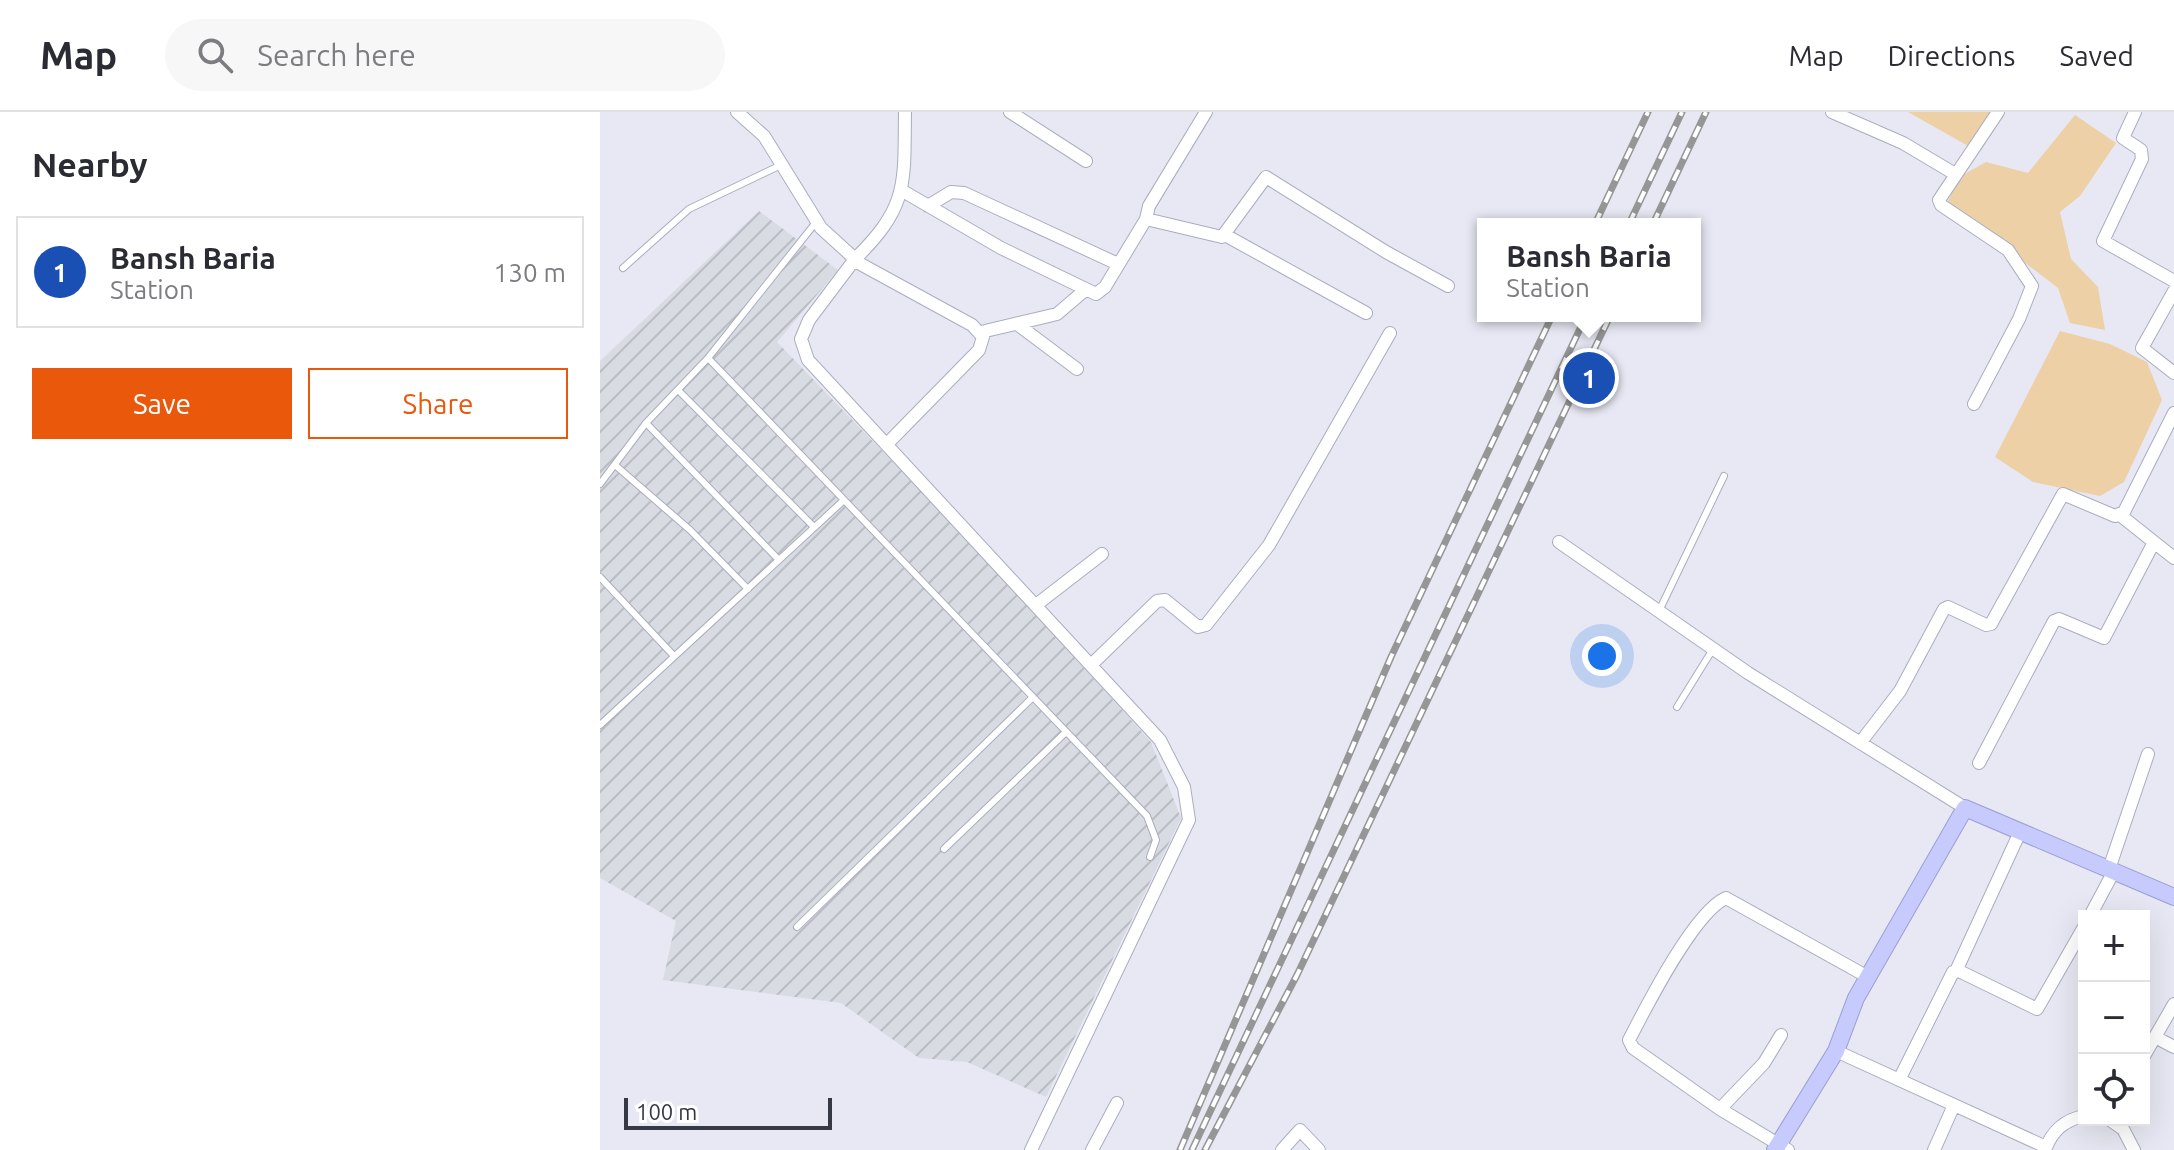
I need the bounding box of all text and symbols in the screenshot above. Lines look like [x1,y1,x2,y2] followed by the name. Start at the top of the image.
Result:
[165,19,725,91] search box
[193,33,237,77] icon: search
[40,34,117,76] text: Map
[257,38,416,72] text: Search here
[1788,40,1844,71] text: Map
[1888,40,2015,71] text: Directions
[2059,40,2134,71] text: Saved
[32,145,147,183] text: Nearby
[1477,218,1701,322] popup
[1506,239,1672,273] text: Bansh Baria
[110,241,276,275] text: Bansh Baria
[53,258,67,287] text: 1
[494,258,566,287] text: 130 m
[1506,273,1590,302] text: Station
[110,275,194,304] text: Station
[1563,348,1615,408] pin: 1
[32,368,292,439] button: Save
[308,368,568,439] button: Share
[1582,636,1622,676] your location
[2078,910,2150,1126] map controls
[2078,910,2150,982] button: +
[2078,982,2150,1054] button: −
[2078,1054,2150,1126] button: locate
[624,1094,832,1130] scale bar
[636,1099,697,1124] text: 100 m

